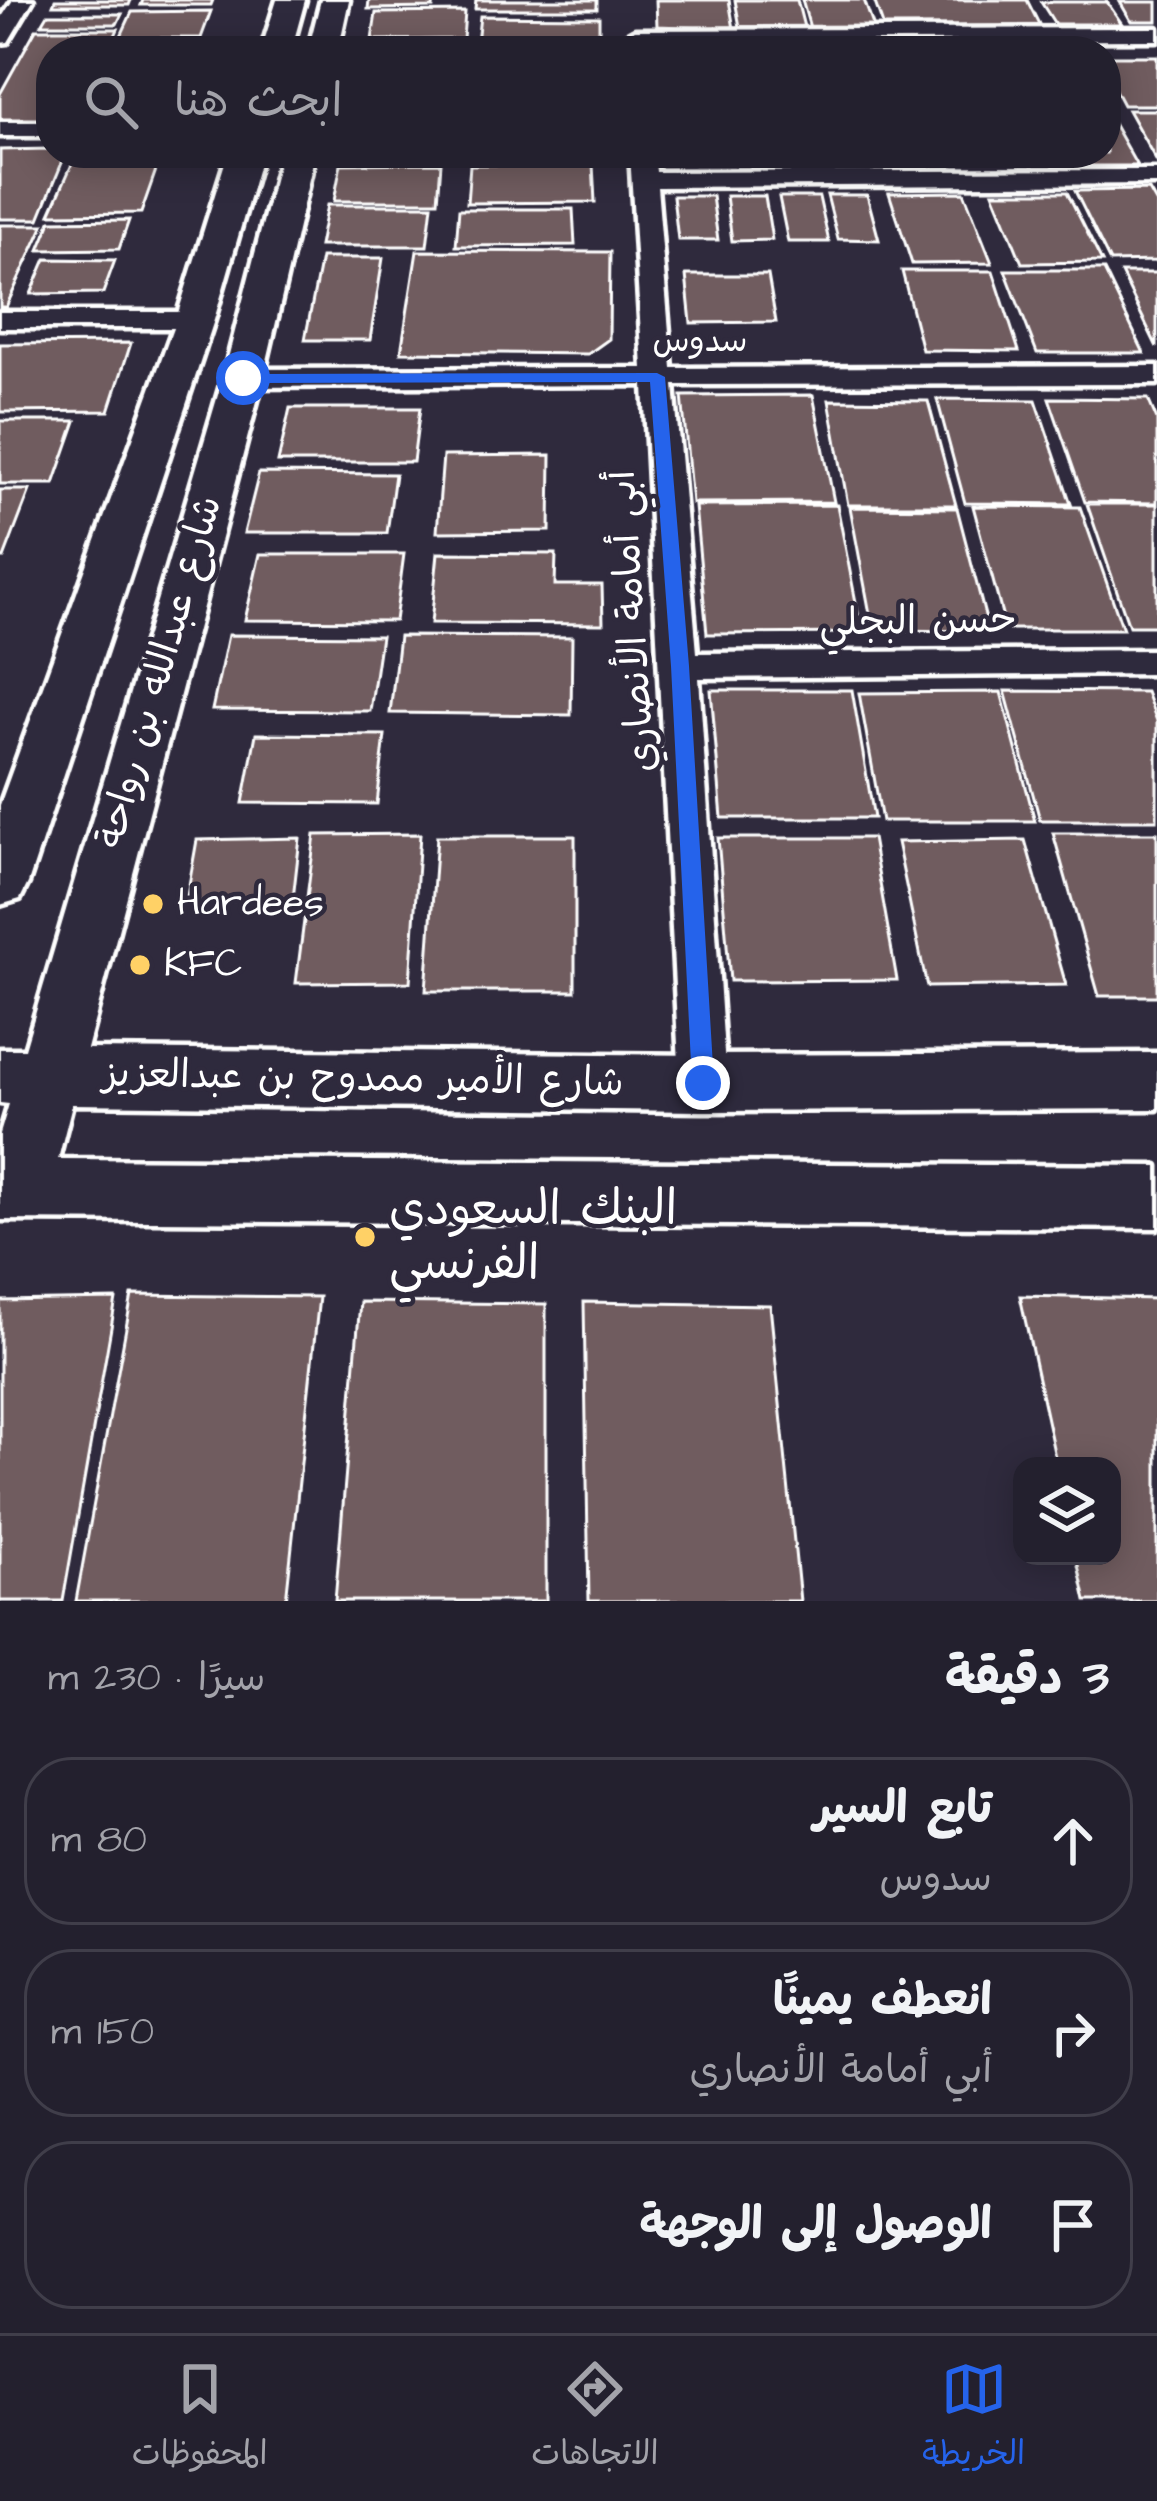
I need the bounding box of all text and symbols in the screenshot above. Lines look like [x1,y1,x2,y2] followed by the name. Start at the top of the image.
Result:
[36,36,1121,168] search box
[78,69,144,135] icon: search
[174,71,342,133] text: ابحث هنا
[652,318,748,364] street label: سدوس
[216,351,270,405] route start
[594,468,674,774] street label: أبي أمامة الأنصاري
[84,489,236,855] street label: شارع عبدالله بن رواحة
[819,593,1017,655] street label: حسن البجلي
[177,877,324,931] place label: Hardees
[140,891,166,917] marker: Hardees
[164,938,242,992] place label: KFC
[127,952,153,978] marker: KFC
[99,1046,624,1111] street label: شارع الأمير ممدوح بن عبدالعزيز
[676,1056,730,1110] route end
[389,1176,677,1303] place label: البنك السعودي الفرنسي
[352,1224,378,1250] marker: البنك السعودي الفرنسي
[1013,1457,1121,1565] map controls
[1013,1457,1121,1565] button: layers
[945,1643,1109,1714] text: 3 دقيقة
[48,1652,265,1706] text: سيرًا · 230 m
[814,1778,992,1840] text: تابع السير
[1040,1808,1106,1874] icon: ahead
[51,1814,147,1868] text: 80 m
[880,1852,992,1906] text: سدوس
[773,1970,992,2032] text: انعطف يمينًا
[1040,2000,1106,2066] icon: right
[51,2006,154,2060] text: 150 m
[689,2044,992,2098] text: أبي أمامة الأنصاري
[1040,2192,1106,2258] icon: arrive
[640,2194,992,2256] text: الوصول إلى الوجهة
[132,2356,268,2482] tab: المحفوظات
[531,2356,659,2482] tab: الاتجاهات
[922,2356,1025,2482] tab: الخريطة

